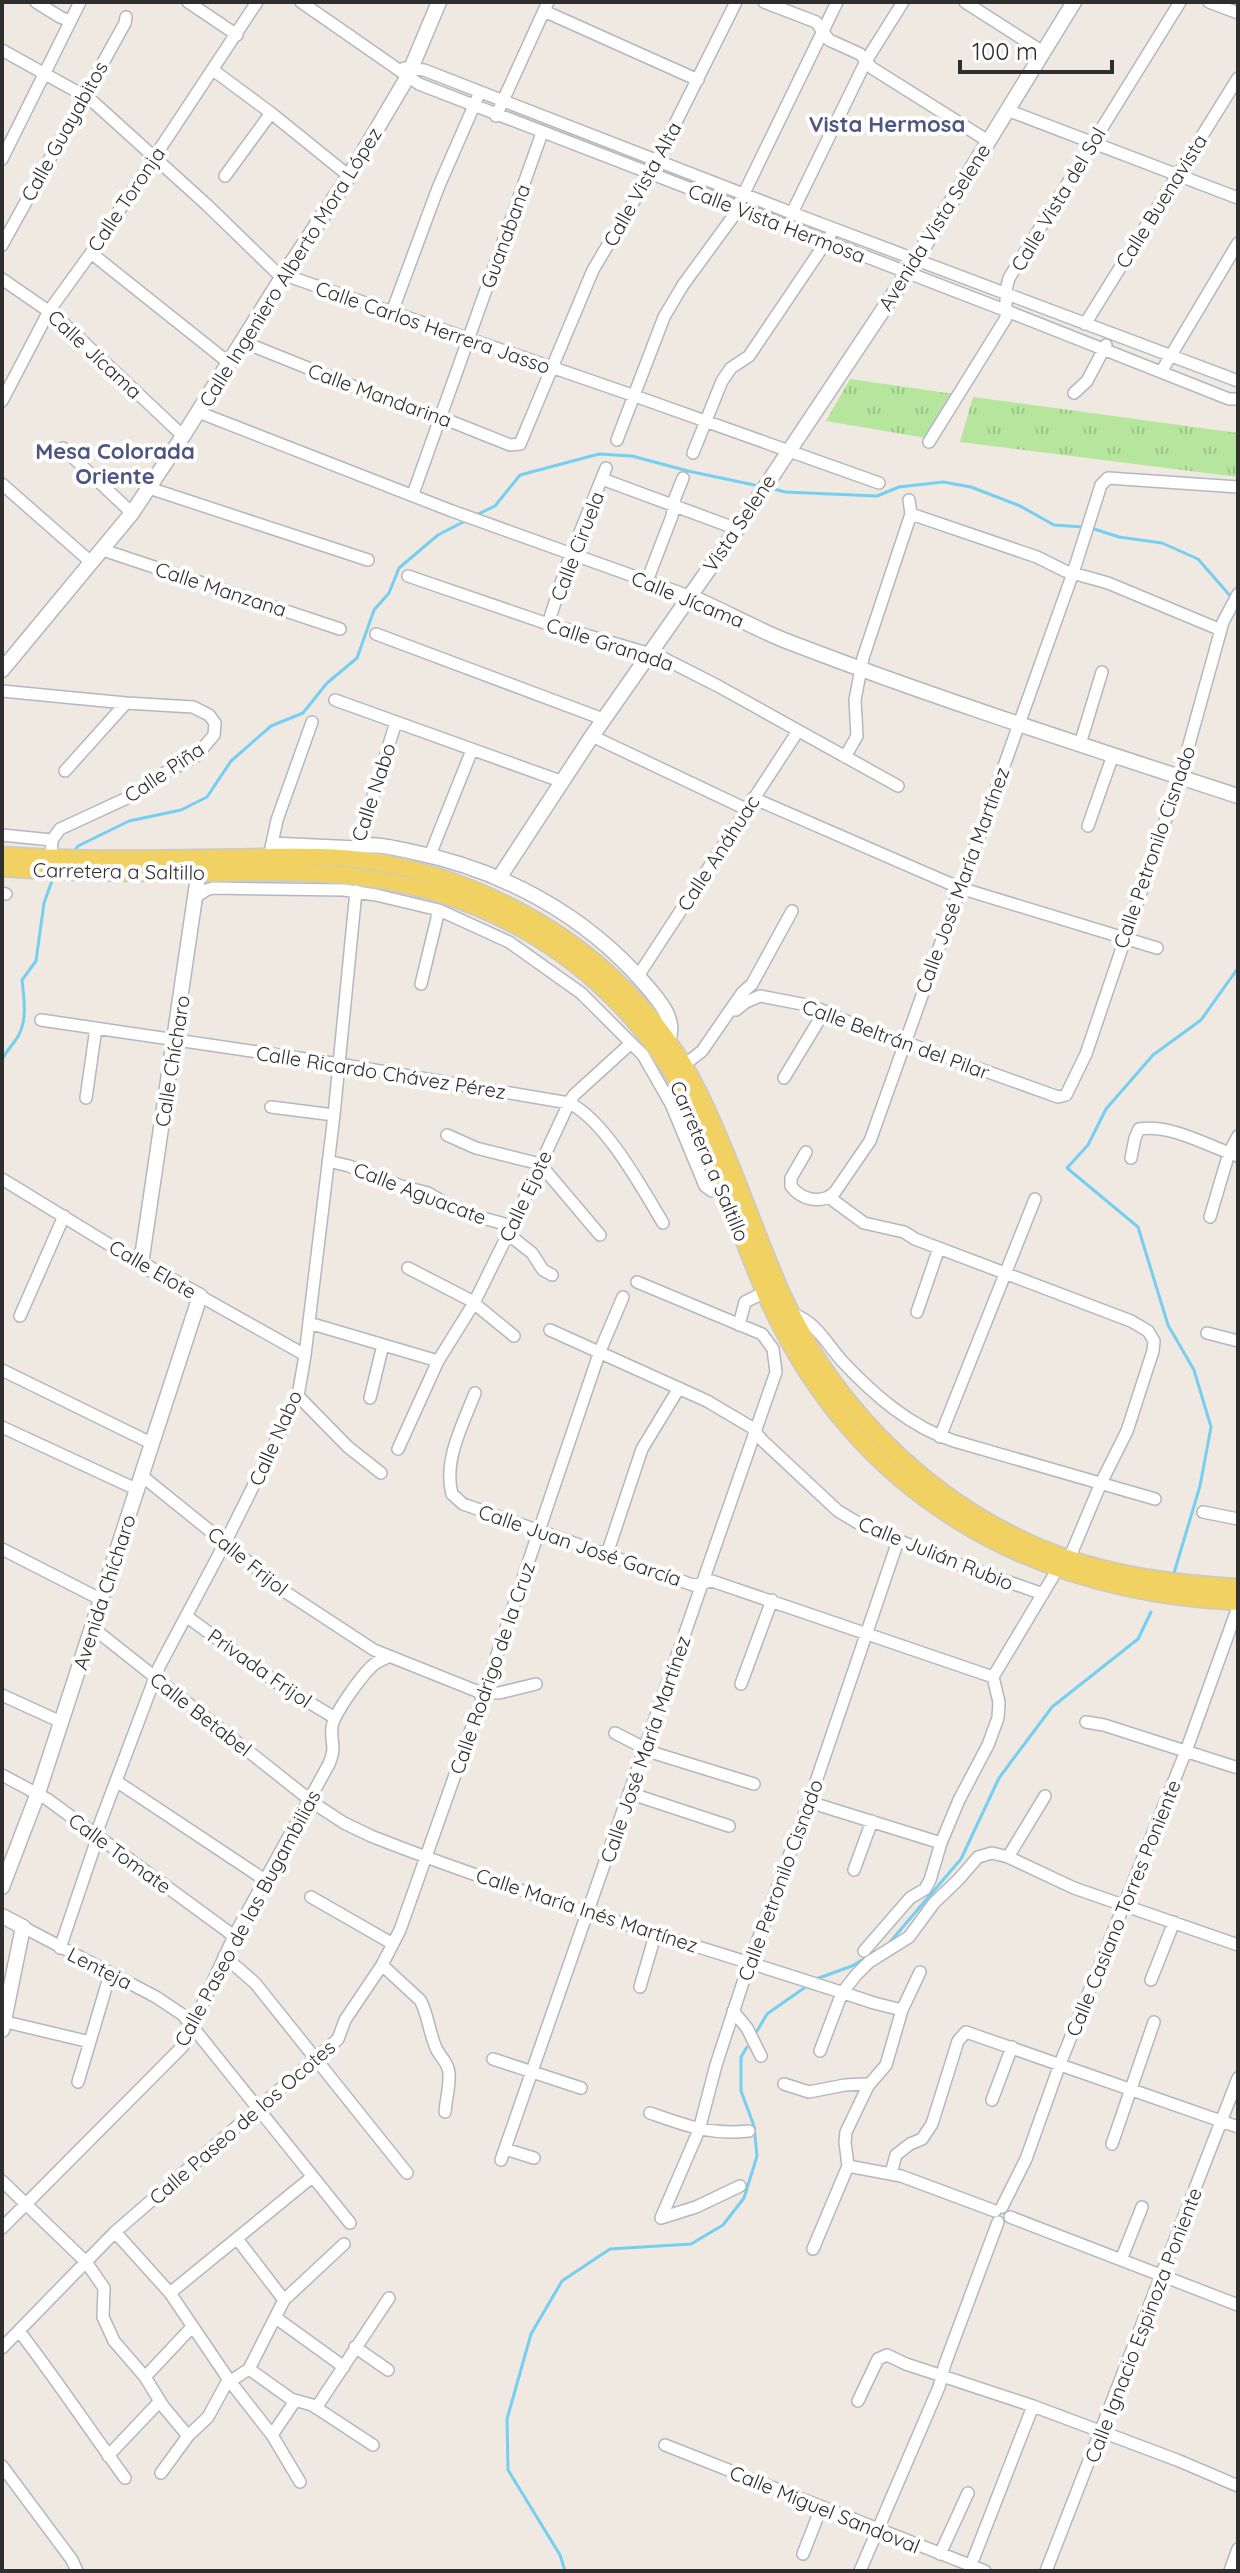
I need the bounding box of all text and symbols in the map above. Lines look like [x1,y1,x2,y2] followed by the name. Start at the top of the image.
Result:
[960,24,1112,74] scale bar
[972,36,1038,66] text: 100 m
[15,57,113,205] street label: Calle Guayabitos
[809,110,965,138] district label: Vista Hermosa
[597,117,687,251] street label: Calle Vista Alta
[1005,122,1111,276] street label: Calle Vista del Sol
[193,123,387,411] street label: Calle Ingeniero Alberto Mora López
[1110,129,1212,273] street label: Calle Buenavista
[872,139,996,315] street label: Avenida Vista Selene
[82,142,170,256] street label: Calle Toronja
[685,178,869,268] street label: Calle Vista Hermosa
[475,181,535,291] street label: Guanabana
[312,275,554,379] street label: Calle Carlos Herrera Jasso
[43,304,147,404] street label: Calle Jícama
[305,357,455,433] street label: Calle Mandarina
[35,437,195,490] district label: Mesa Colorada Oriente
[697,469,781,577] street label: Vista Selene
[545,488,609,604] street label: Calle Ciruela
[152,556,290,622] street label: Calle Manzana
[628,565,748,633] street label: Calle Jícama
[543,612,677,676] street label: Calle Granada
[119,736,209,808] street label: Calle Piña
[345,740,401,844] street label: Calle Nabo
[1108,742,1200,952] street label: Calle Petronilo Cisnado
[909,764,1015,996] street label: Calle José María Martínez
[671,791,765,915] street label: Calle Anáhuac
[33,857,205,885] street label: Carretera a Saltillo
[149,993,195,1129] street label: Calle Chícharo
[799,994,993,1085] street label: Calle Beltrán del Pilar
[254,1040,508,1104] street label: Calle Ricardo Chávez Pérez
[665,1077,755,1245] street label: Carretera a Saltillo
[493,1146,557,1246] street label: Calle Ejote
[350,1156,490,1230] street label: Calle Aguacate
[105,1234,201,1304] street label: Calle Elote
[243,1386,307,1490] street label: Calle Nabo
[475,1499,685,1591] street label: Calle Juan José García
[67,1511,141,1673] street label: Avenida Chícharo
[855,1511,1017,1595] street label: Calle Julián Rubio
[203,1521,293,1601] street label: Calle Frijol
[444,1559,540,1777] street label: Calle Rodrigo de la Cruz
[203,1623,317,1713] street label: Privada Frijol
[594,1632,696,1866] street label: Calle José María Martínez
[145,1667,257,1761] street label: Calle Betabel
[732,1776,828,1984] street label: Calle Petronilo Cisnado
[1060,1776,1186,2040] street label: Calle Casiano Torres Poniente
[169,1785,325,2051] street label: Calle Paseo de las Bugambilias
[64,1807,176,1899] street label: Calle Tomate
[473,1862,701,1958] street label: Calle María Inés Martínez
[64,1941,136,1995] street label: Lenteja
[144,2034,340,2210] street label: Calle Paseo de los Ocotes
[1079,2184,1207,2466] street label: Calle Ignacio Espinoza Poniente
[726,2459,924,2559] street label: Calle Miguel Sandoval

